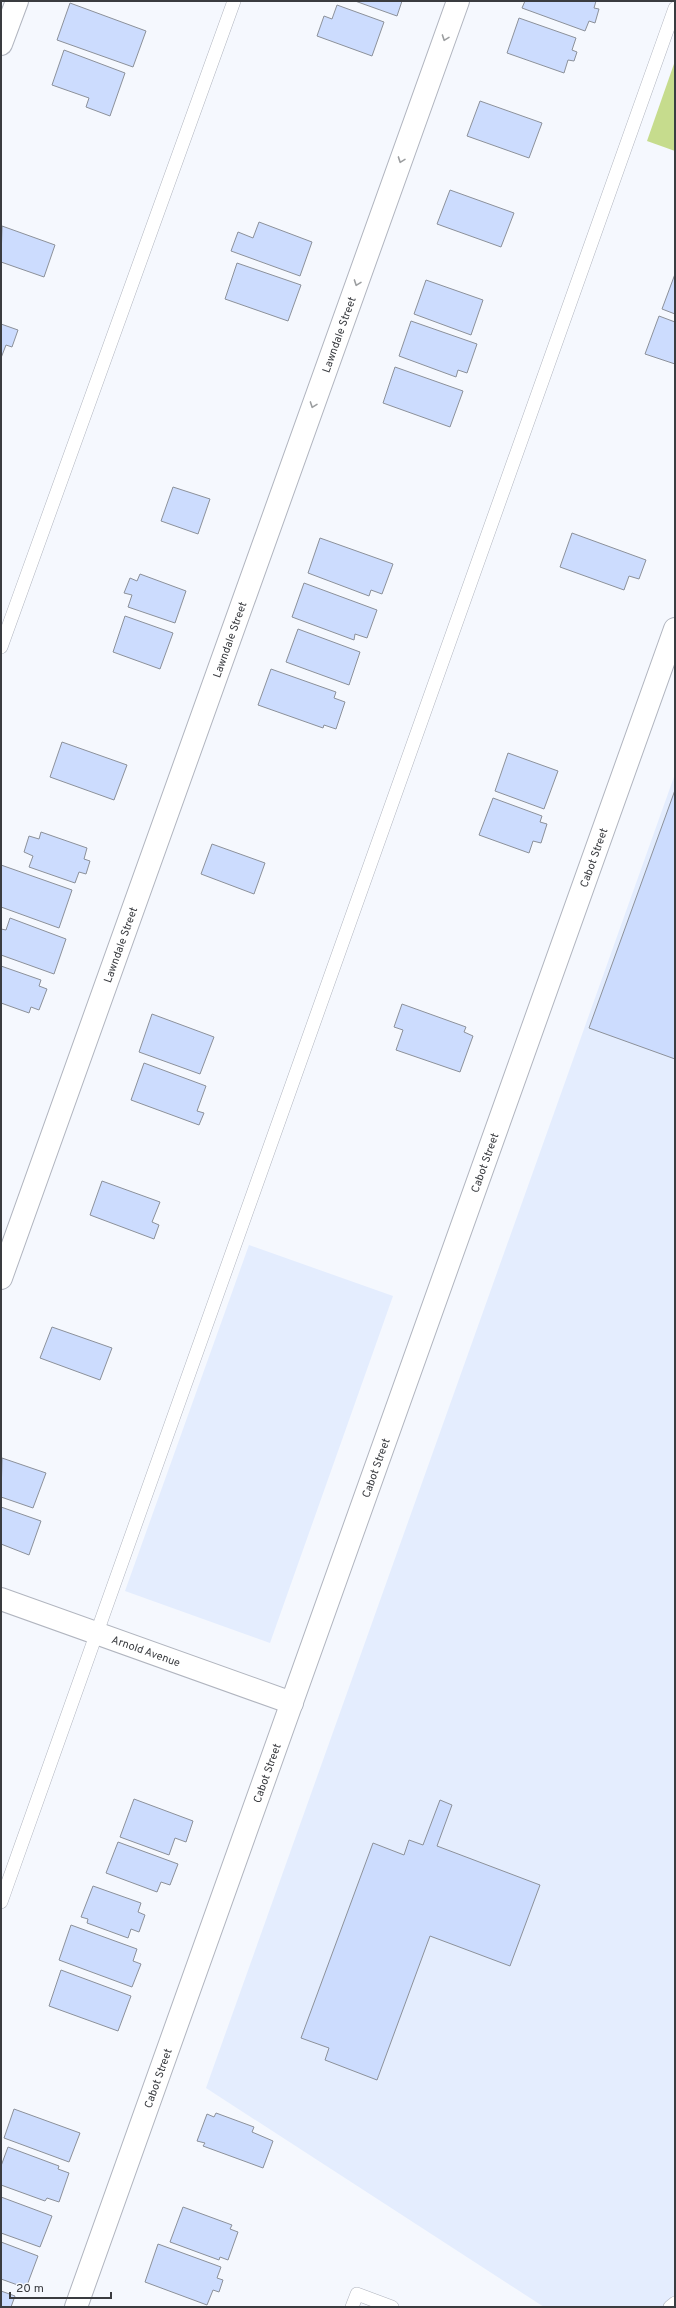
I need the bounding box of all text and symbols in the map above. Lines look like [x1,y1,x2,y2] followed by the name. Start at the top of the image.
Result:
[441,34,449,41] one-way arrow
[397,157,405,164] one-way arrow
[353,279,362,286] one-way arrow
[320,295,360,375] street label: Lawndale Street
[310,401,318,408] one-way arrow
[210,600,250,680] street label: Lawndale Street
[577,826,611,890] street label: Cabot Street
[101,905,141,985] street label: Lawndale Street
[468,1131,503,1195] street label: Cabot Street
[359,1436,394,1500] street label: Cabot Street
[109,1633,182,1671] street label: Arnold Avenue
[250,1742,285,1805] street label: Cabot Street
[142,2047,176,2110] street label: Cabot Street
[10,2274,111,2300] scale bar
[16,2281,44,2297] text: 20 m

